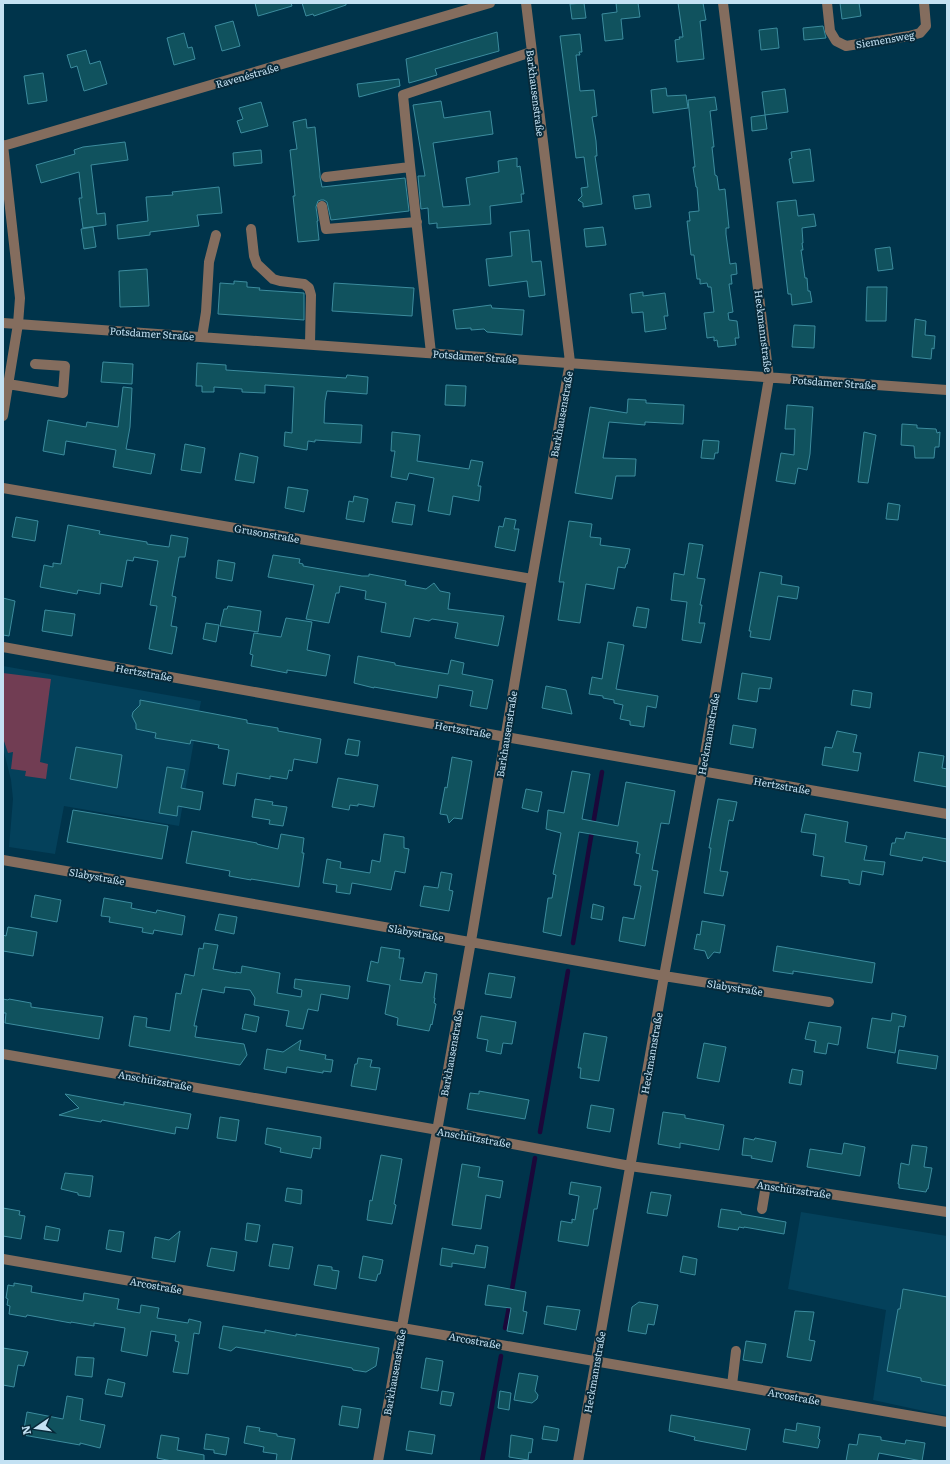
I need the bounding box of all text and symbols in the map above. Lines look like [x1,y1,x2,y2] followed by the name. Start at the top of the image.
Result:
[854,26,916,52] street label: Siemensweg
[523,49,549,137] street label: Barkhausenstraße
[214,59,280,91] street label: Ravenéstraße
[752,289,776,373] street label: Heckmannstraße
[109,323,195,343] street label: Potsdamer Straße
[432,346,518,366] street label: Potsdamer Straße
[546,370,576,458] street label: Barkhausenstraße
[791,372,877,392] street label: Potsdamer Straße
[233,520,301,546] street label: Grusonstraße
[114,660,174,684] street label: Hertzstraße
[492,690,520,778] street label: Barkhausenstraße
[693,692,723,776] street label: Heckmannstraße
[433,717,493,741] street label: Hertzstraße
[752,773,812,797] street label: Hertzstraße
[68,864,126,888] street label: Slabystraße
[387,920,445,944] street label: Slabystraße
[706,975,764,999] street label: Slabystraße
[436,1009,466,1097] street label: Barkhausenstraße
[636,1011,666,1095] street label: Heckmannstraße
[117,1066,193,1094] street label: Anschützstraße
[436,1123,512,1151] street label: Anschützstraße
[756,1176,832,1202] street label: Anschützstraße
[129,1273,183,1297] street label: Arcostraße
[379,1328,409,1416] street label: Barkhausenstraße
[448,1328,502,1352] street label: Arcostraße
[579,1330,609,1414] street label: Heckmannstraße
[767,1384,821,1408] street label: Arcostraße
[16,1408,56,1448] north arrow
[16,1424,34,1437] text: N

